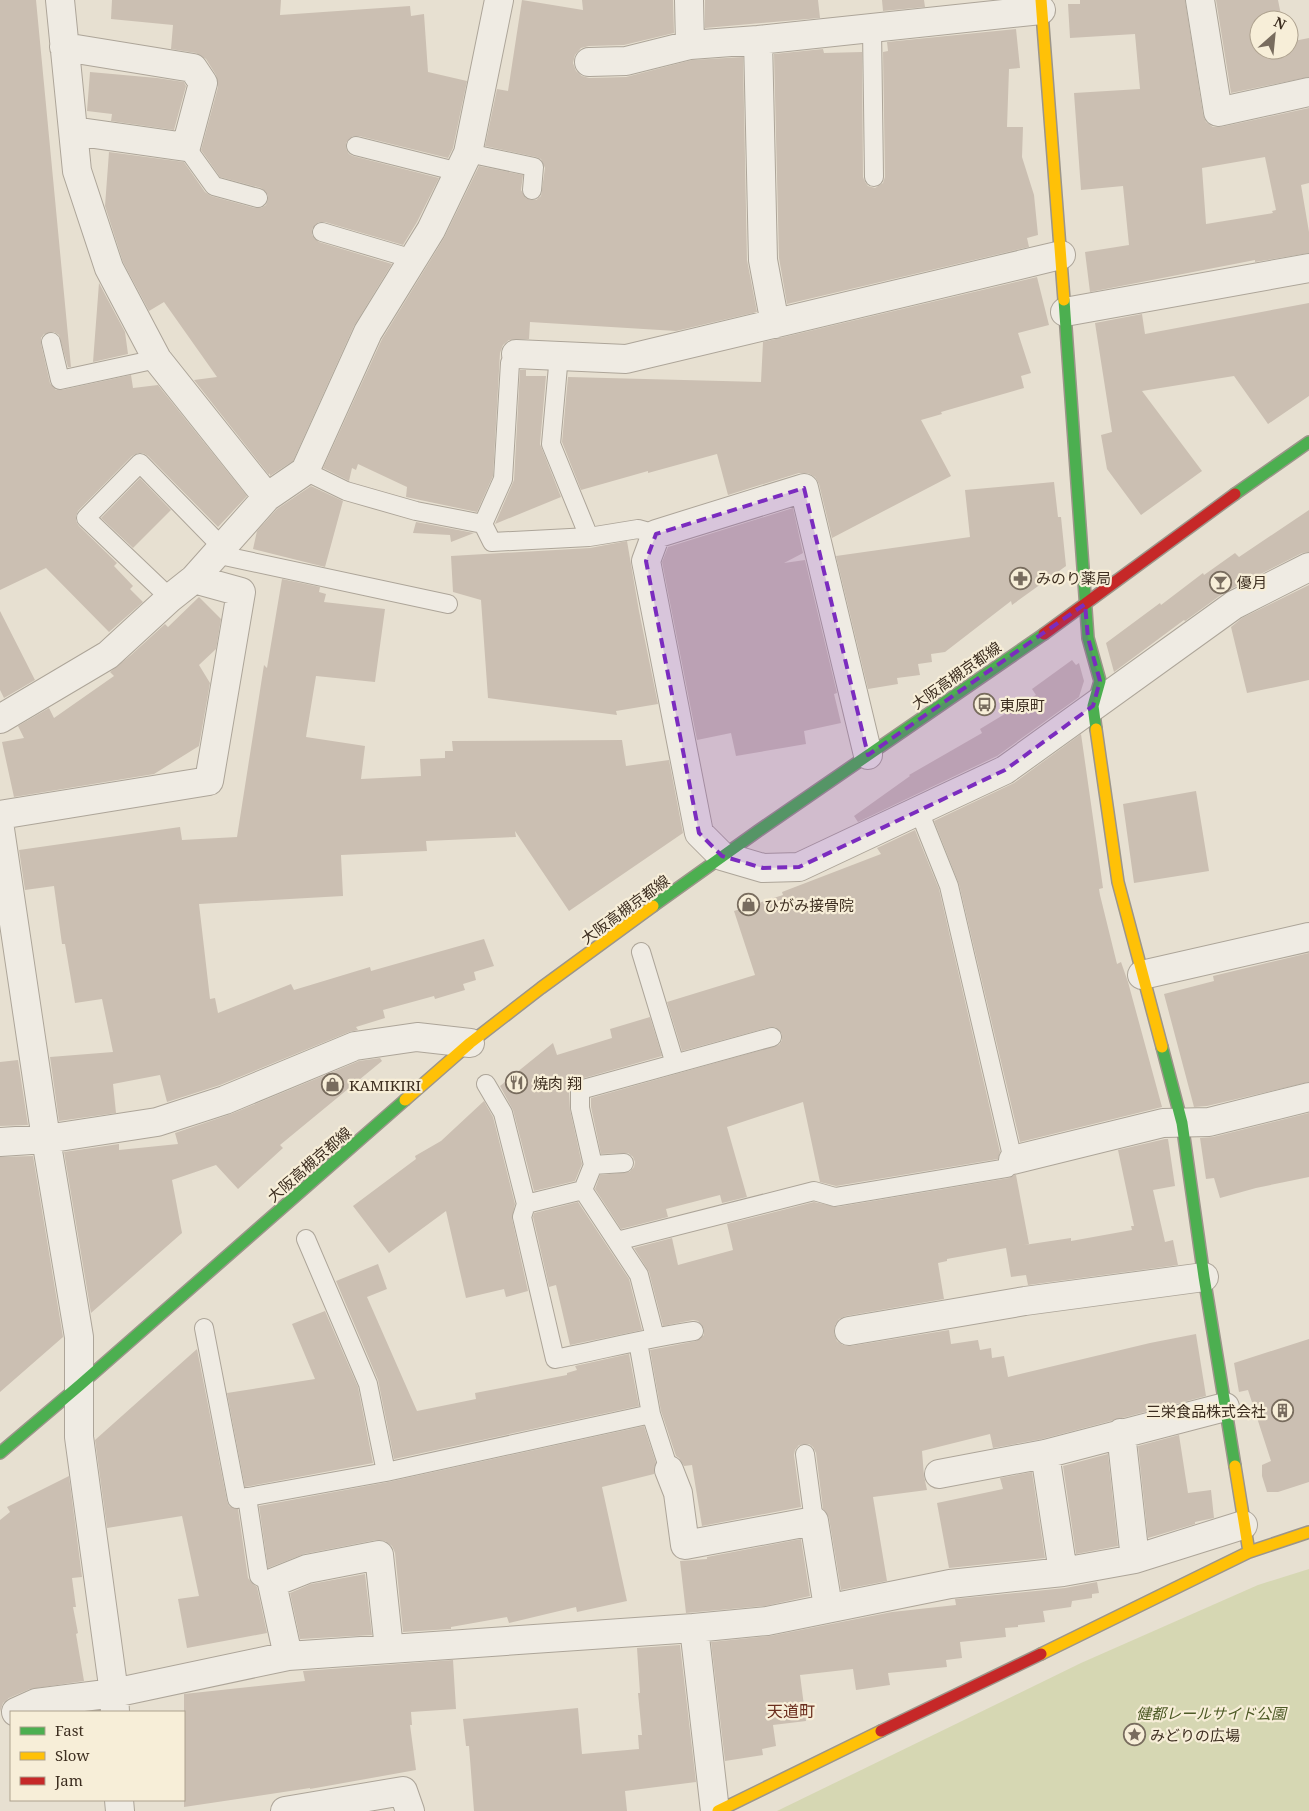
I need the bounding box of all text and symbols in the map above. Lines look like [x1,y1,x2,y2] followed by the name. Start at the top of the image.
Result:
[1249,10,1299,60] north arrow
[1271,12,1289,34] text: N
[1008,566,1032,590] pharmacy icon: みのり薬局
[1036,568,1111,588] place label: みのり薬局
[1209,570,1233,594] bar icon: 優月
[1237,572,1267,592] place label: 優月
[907,637,1005,713] street label: 大阪高槻京都線
[972,693,996,717] bus stop icon: 東原町
[1000,695,1045,715] place label: 東原町
[577,870,673,948] street label: 大阪高槻京都線
[736,893,760,917] shop icon: ひがみ接骨院
[764,895,854,915] place label: ひがみ接骨院
[505,1071,529,1095] restaurant icon: 焼肉 翔
[321,1073,345,1097] shop icon: KAMIKIRI
[533,1073,582,1093] place label: 焼肉 翔
[349,1075,421,1095] place label: KAMIKIRI
[263,1122,355,1206] street label: 大阪高槻京都線
[1270,1399,1294,1423] building icon: 三栄食品株式会社
[1146,1401,1266,1421] place label: 三栄食品株式会社
[767,1700,815,1722] district label: 天道町
[1136,1703,1288,1723] park label: 健都レールサイド公園
[10,1711,185,1801] legend
[55,1720,84,1740] text: Fast
[1122,1723,1146,1747] place icon: みどりの広場
[1150,1725,1240,1745] place label: みどりの広場
[55,1745,89,1765] text: Slow
[54,1770,83,1790] text: Jam

